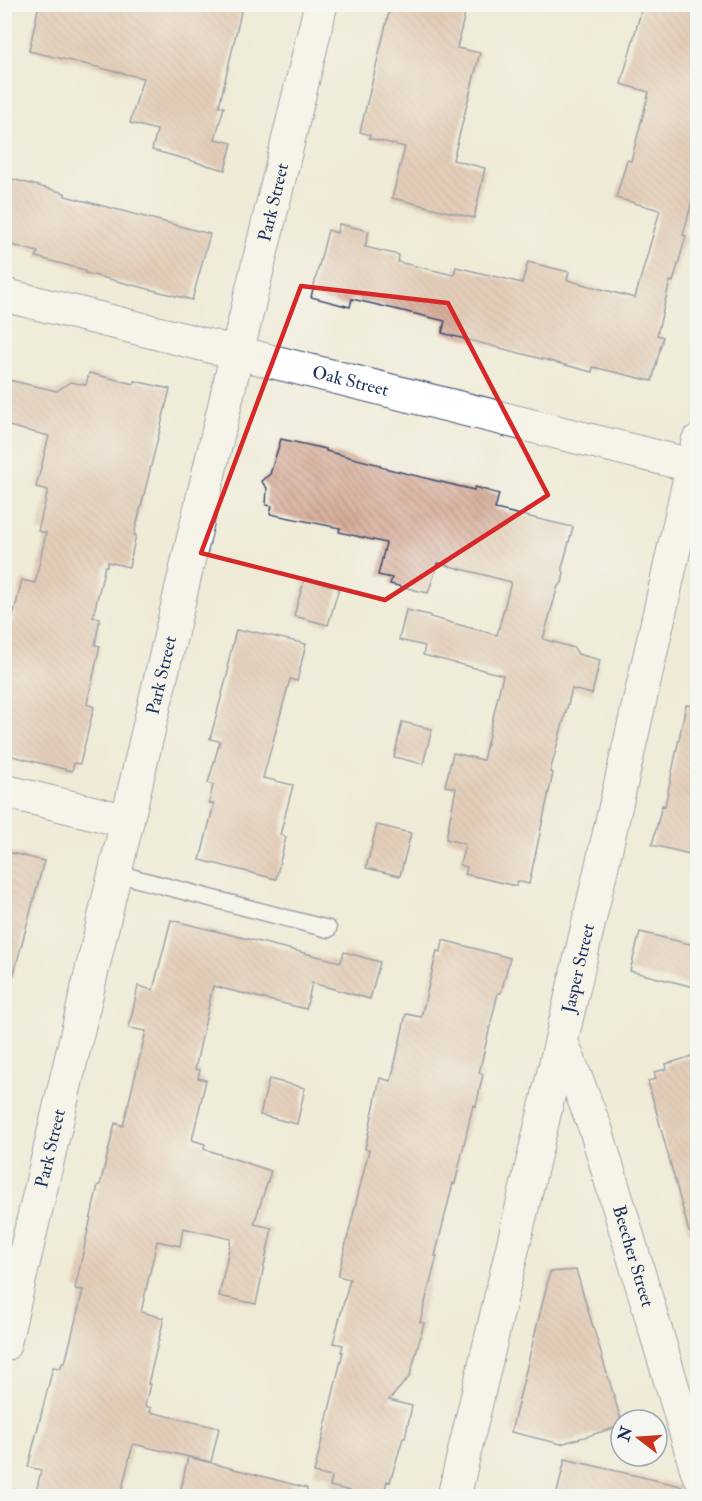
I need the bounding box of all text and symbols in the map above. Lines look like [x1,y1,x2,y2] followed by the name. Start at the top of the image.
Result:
[253,161,294,244] street label: Park Street
[310,360,391,401] street label: Oak Street
[141,633,182,717] street label: Park Street
[556,921,600,1016] street label: Jasper Street
[30,1107,71,1190] street label: Park Street
[608,1203,660,1310] street label: Beecher Street
[609,1408,669,1468] north arrow
[614,1423,637,1445] text: N

